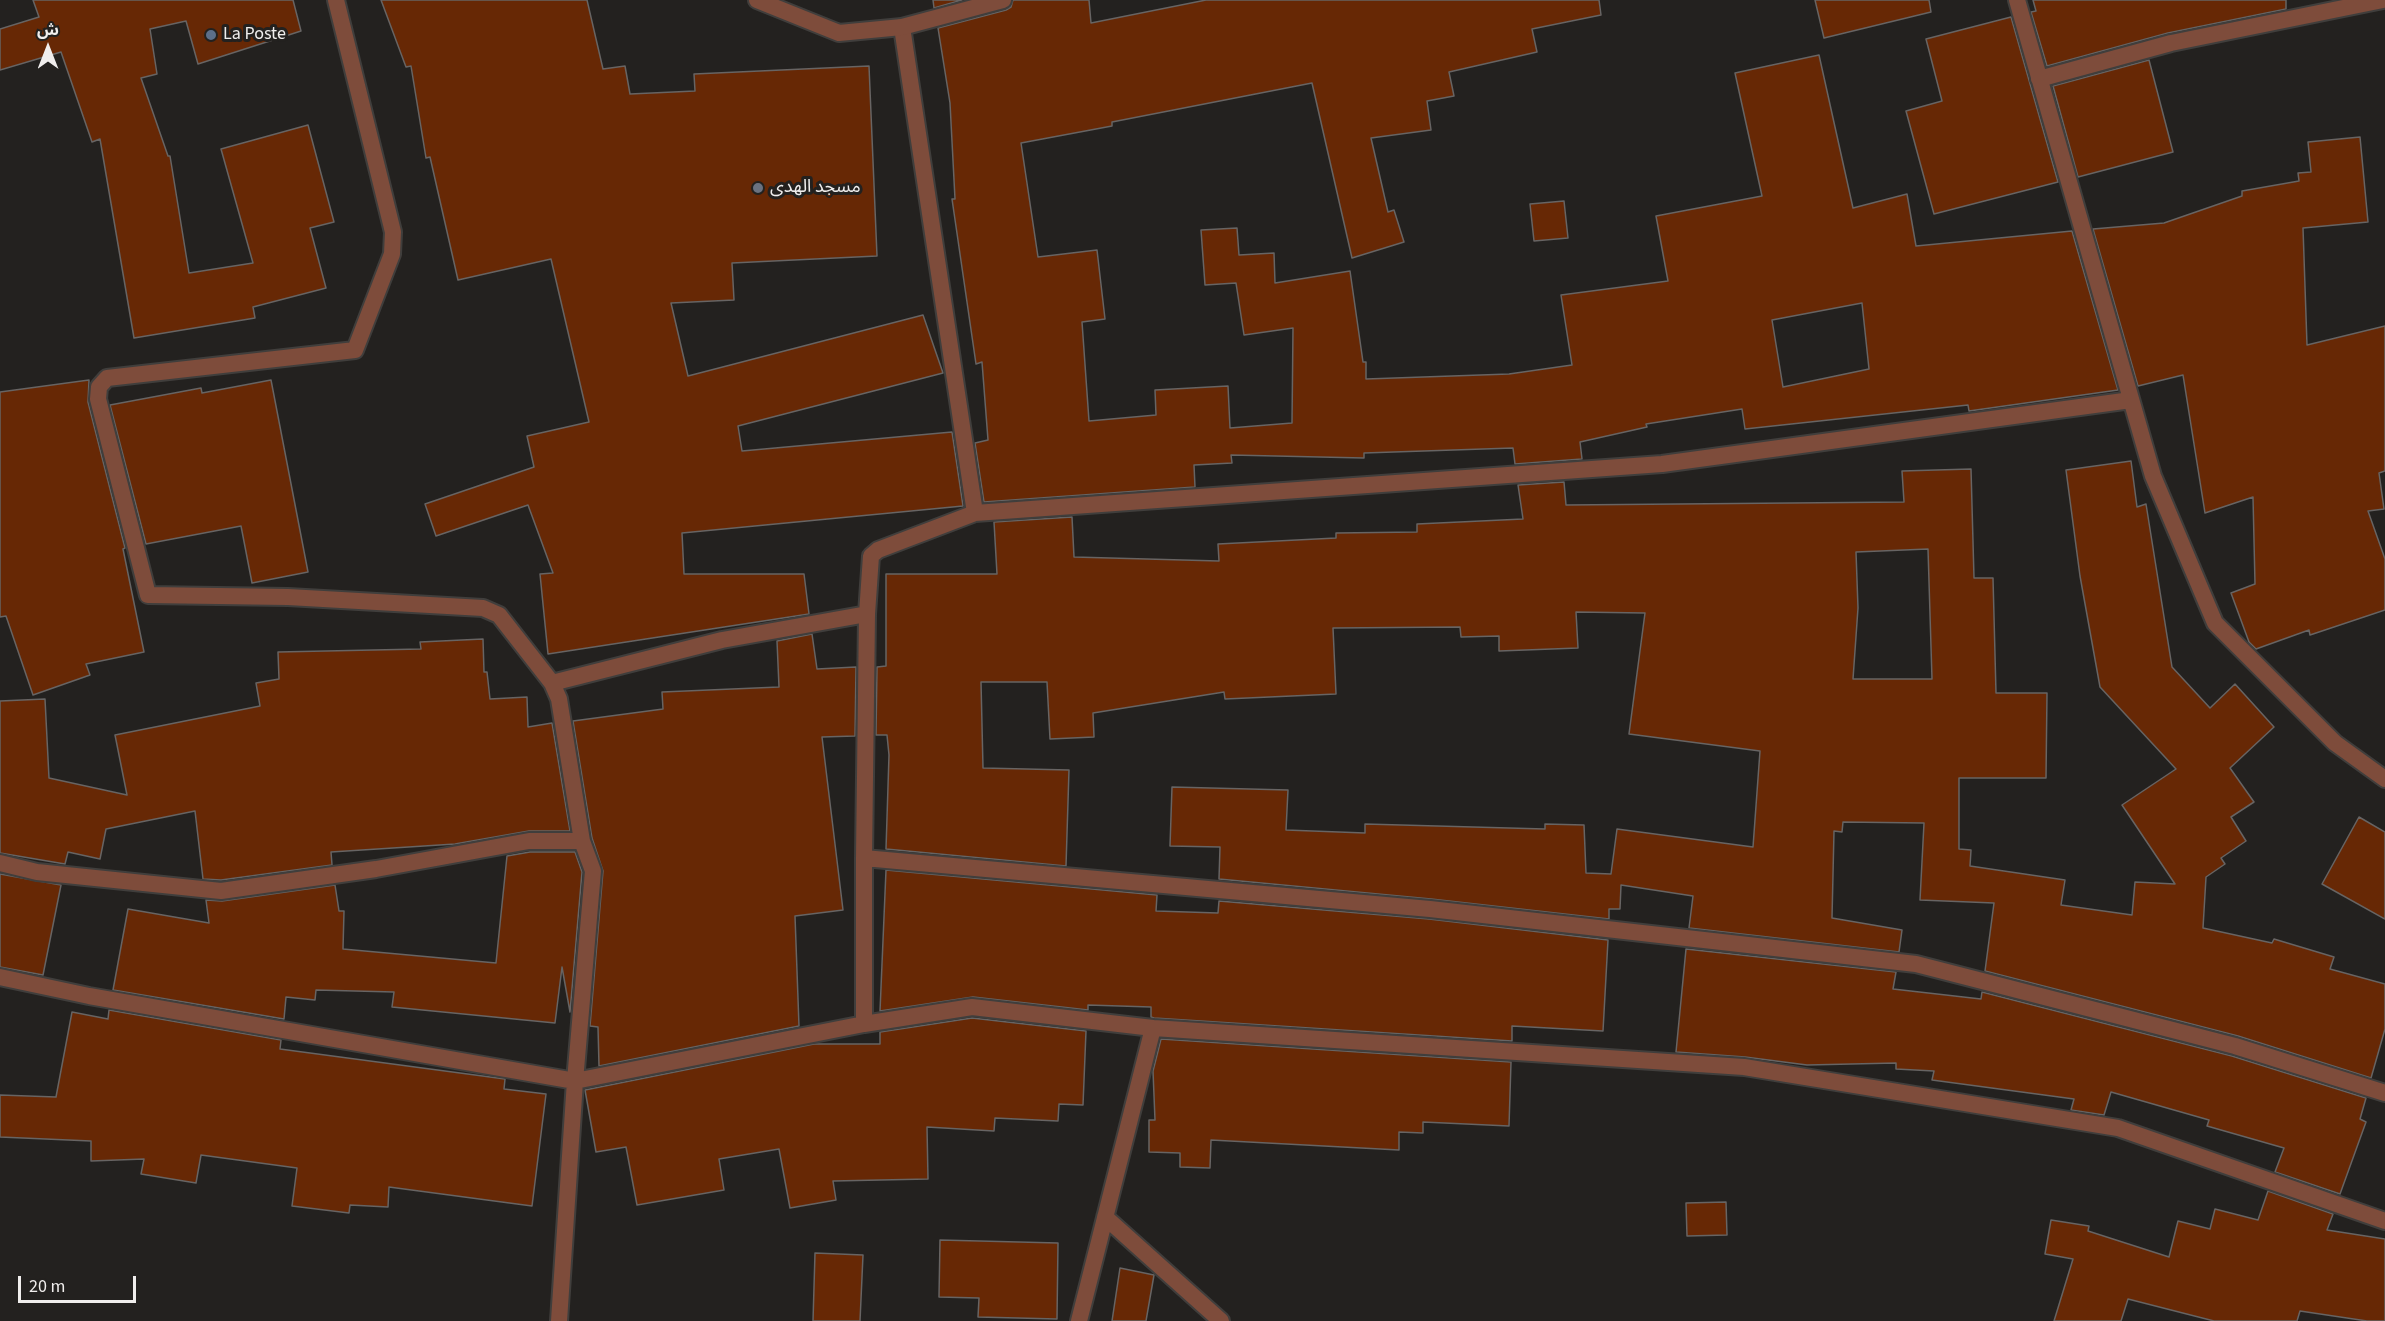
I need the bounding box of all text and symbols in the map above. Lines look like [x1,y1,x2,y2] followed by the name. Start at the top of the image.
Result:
[18,18,78,78] north arrow
[37,19,59,41] text: ش
[223,24,286,46] place label: La Poste
[204,28,218,42] marker: La Poste
[770,177,861,199] place label: مسجد الهدى
[751,181,765,195] marker: مسجد الهدى
[21,1264,140,1302] scale bar
[29,1274,65,1299] text: 20 m

